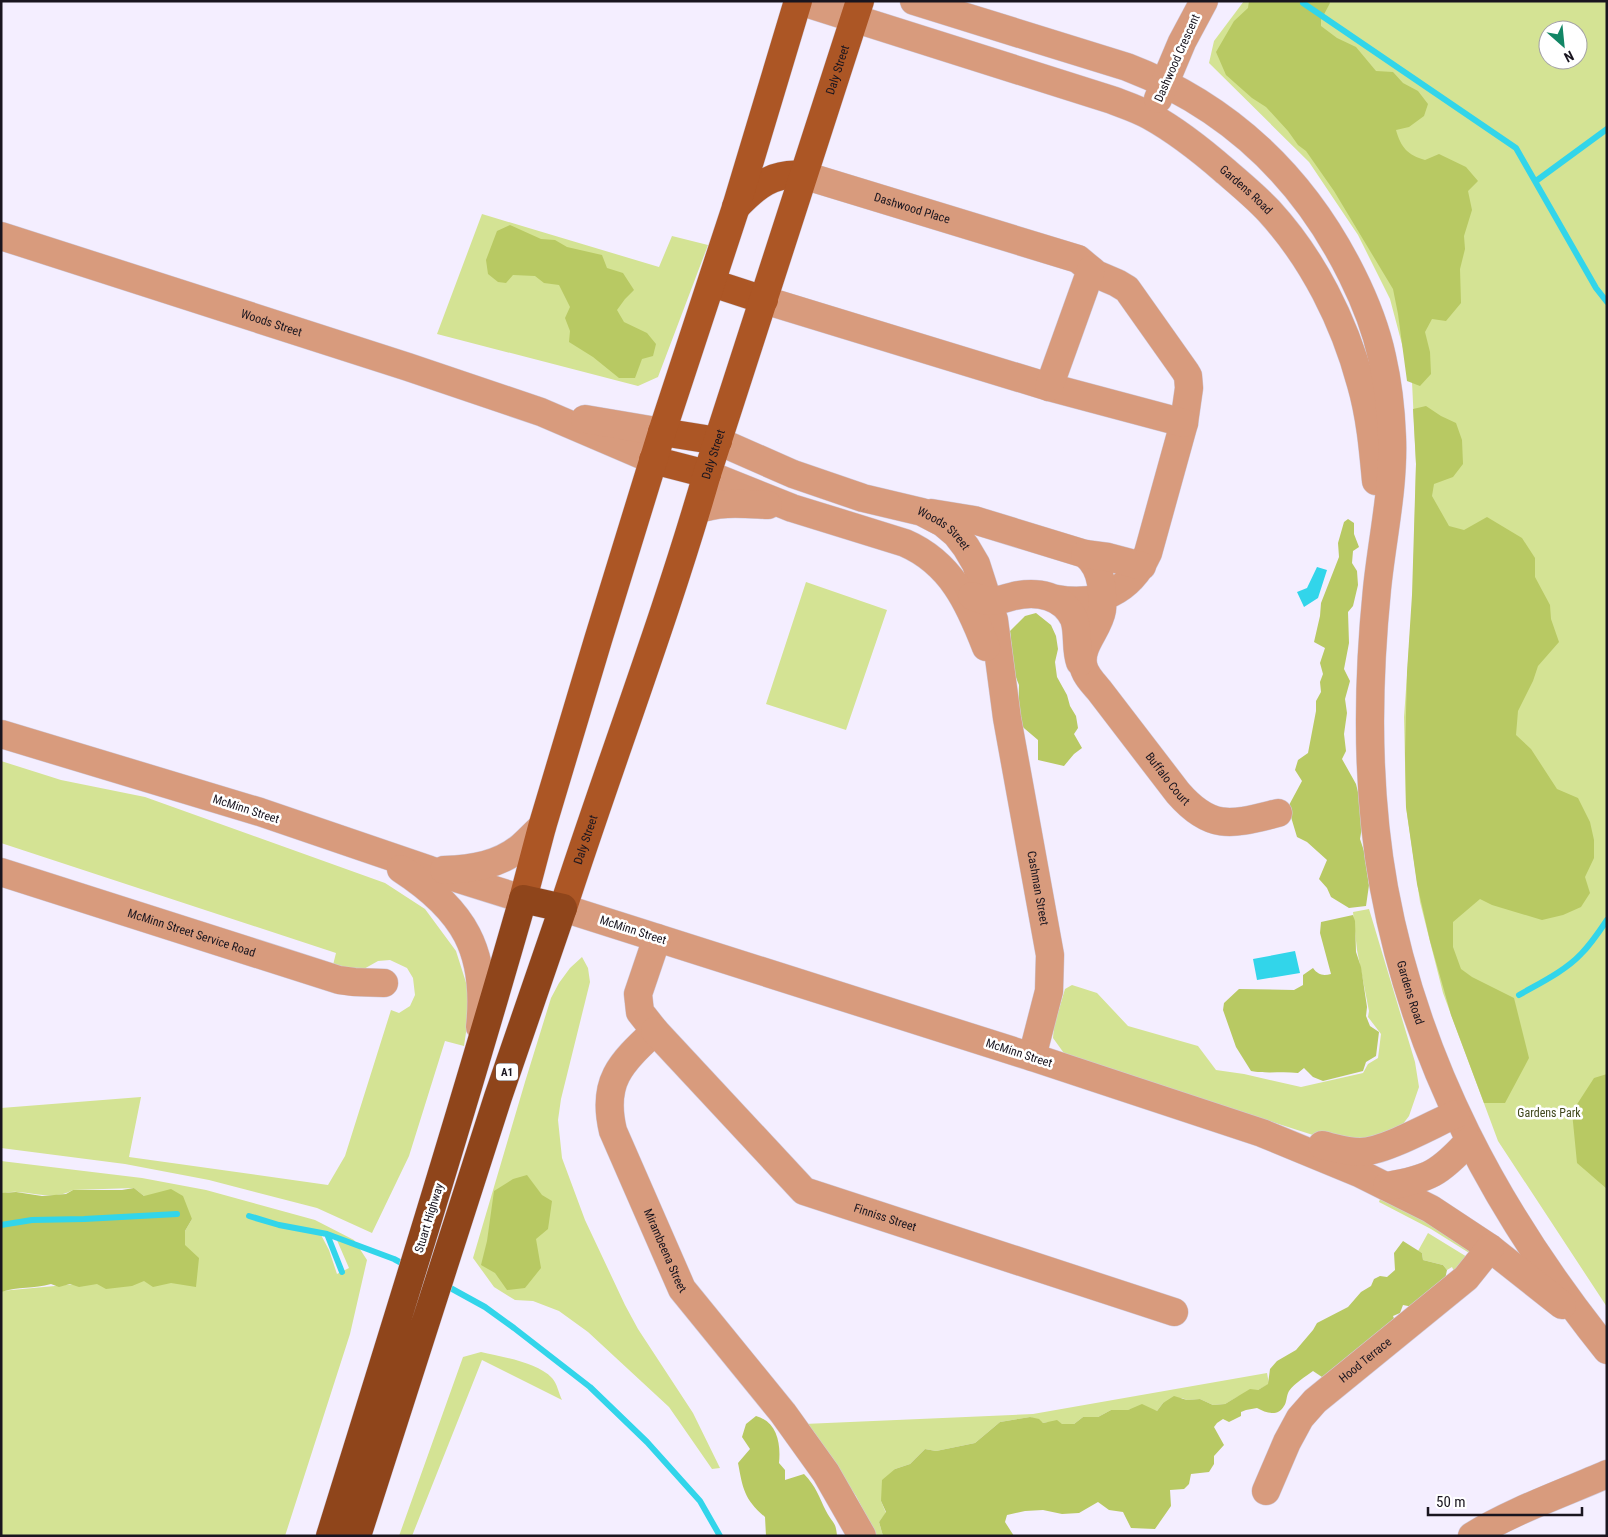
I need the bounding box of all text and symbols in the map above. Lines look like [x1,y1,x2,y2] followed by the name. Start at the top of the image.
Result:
[1151,12,1203,104] street label: Dashwood Crescent
[1538,20,1588,70] north arrow
[823,43,852,96] street label: Daly Street
[1561,48,1576,66] text: N
[1217,162,1275,217] street label: Gardens Road
[872,190,952,227] street label: Dashwood Place
[239,307,304,340] street label: Woods Street
[699,427,728,481] street label: Daly Street
[915,504,973,553] street label: Woods Street
[1142,750,1193,809] street label: Buffalo Court
[211,792,281,826] street label: McMinn Street
[571,813,601,866] street label: Daly Street
[1024,850,1052,927] street label: Cashman Street
[126,906,257,960] street label: McMinn Street Service Road
[598,913,668,947] street label: McMinn Street
[1394,959,1427,1026] street label: Gardens Road
[984,1036,1054,1070] street label: McMinn Street
[496,1064,518,1080] road number: A1
[1517,1106,1581,1120] park label: Gardens Park
[412,1182,446,1254] street label: Stuart Highway
[852,1201,919,1234] street label: Finniss Street
[641,1207,690,1296] street label: Mirambeena Street
[1336,1334,1394,1386] street label: Hood Terrace
[1428,1484,1582,1516] scale bar
[1436,1493,1466,1511] text: 50 m

